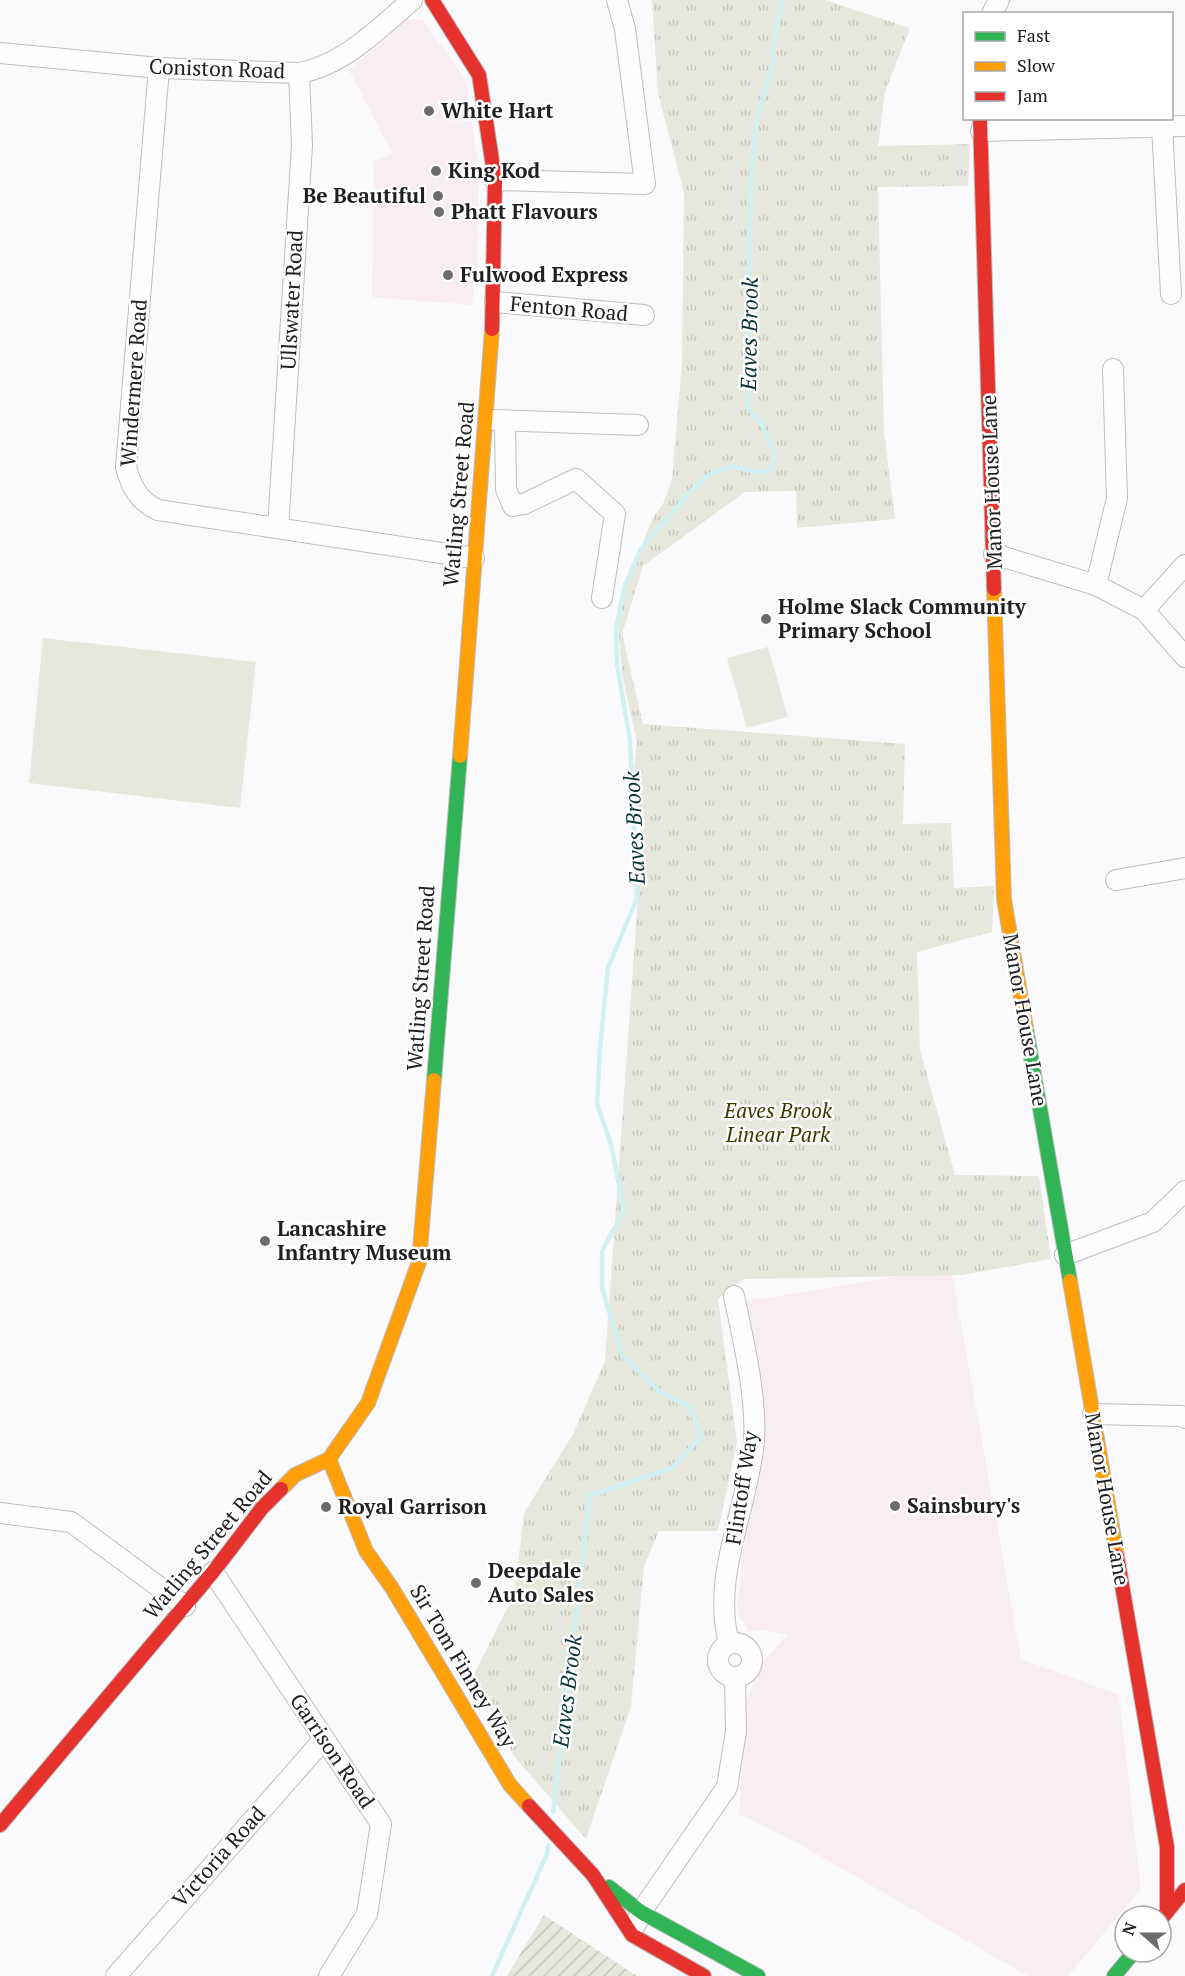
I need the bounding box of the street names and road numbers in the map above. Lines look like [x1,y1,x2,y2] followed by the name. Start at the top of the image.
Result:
[148,52,286,84] street label: Coniston Road
[273,229,309,371] street label: Ullswater Road
[509,289,630,327] street label: Fenton Road
[113,298,153,468] street label: Windermere Road
[974,394,1008,570] street label: Manor House Lane
[436,400,480,588] street label: Watling Street Road
[400,884,440,1072] street label: Watling Street Road
[997,931,1055,1108] street label: Manor House Lane
[1079,1410,1137,1587] street label: Manor House Lane
[718,1429,764,1547] street label: Flintoff Way
[137,1464,278,1625] street label: Watling Street Road
[404,1579,524,1752] street label: Sir Tom Finney Way
[284,1688,382,1814] street label: Garrison Road
[165,1800,271,1913] street label: Victoria Road

